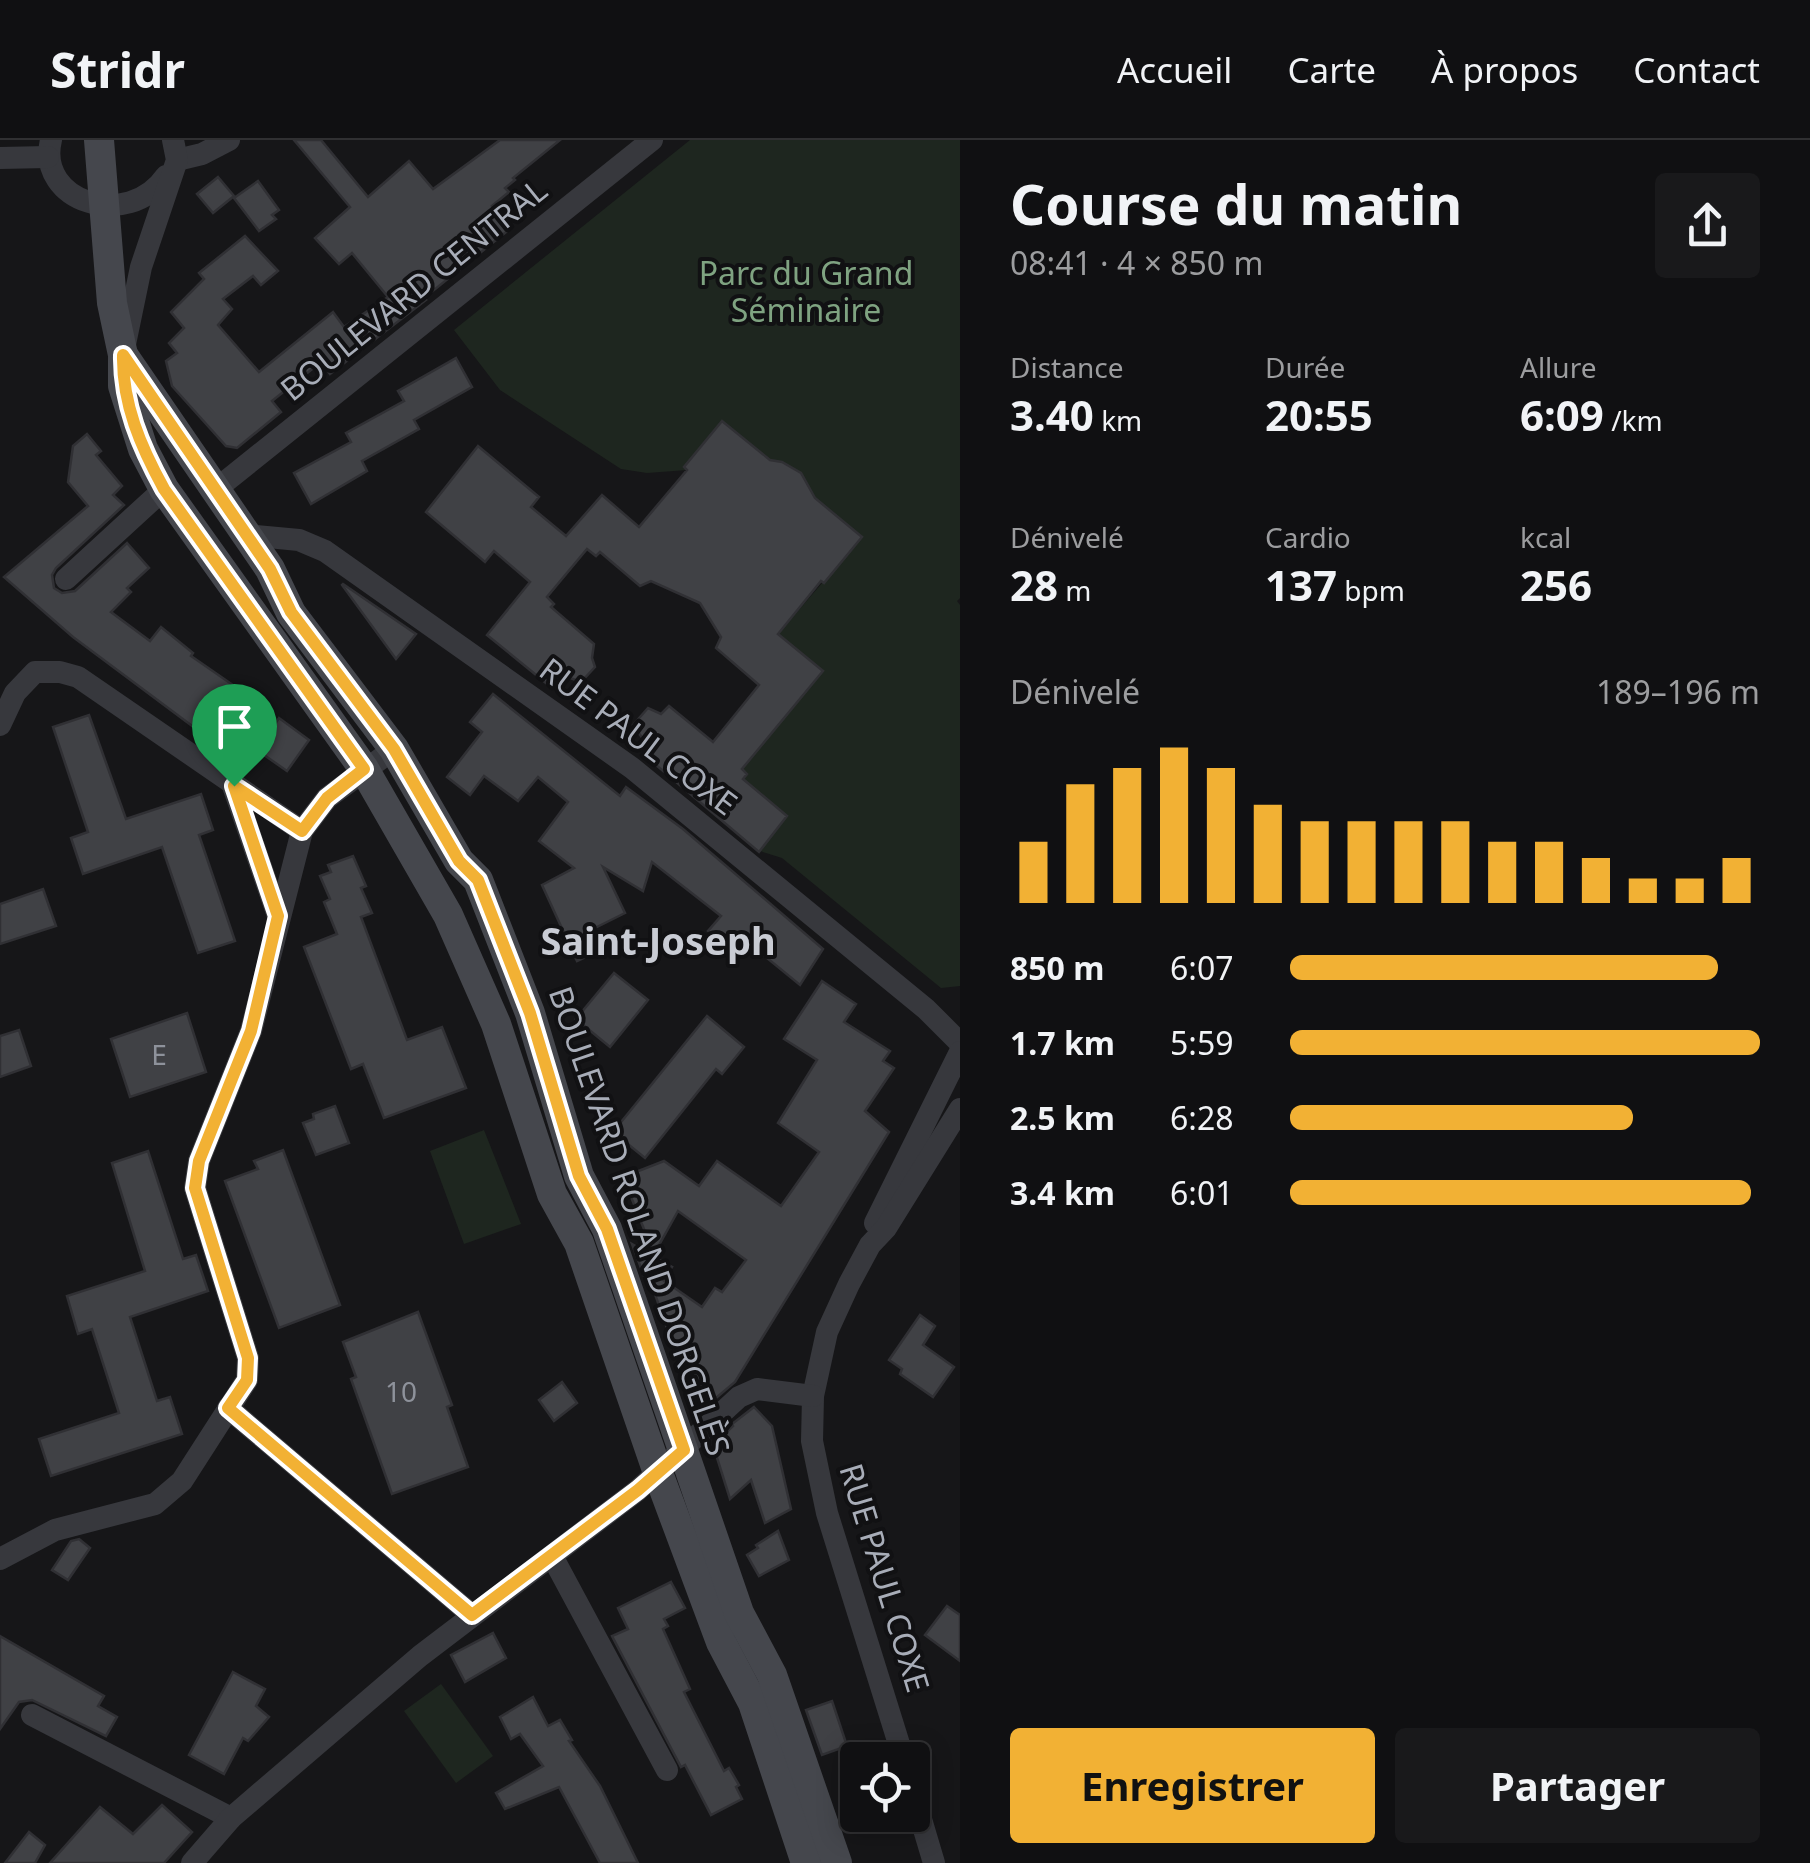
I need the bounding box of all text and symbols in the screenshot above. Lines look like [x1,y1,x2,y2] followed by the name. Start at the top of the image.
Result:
[50,37,185,102] text: Stridr
[1117,46,1232,93] text: Accueil
[1287,46,1376,93] text: Carte
[1431,46,1578,93] text: À propos
[1633,46,1760,93] text: Contact
[1010,166,1462,241] text: Course du matin
[271,168,555,410] street label: BOULEVARD CENTRAL
[1655,173,1760,278] button: share
[1010,241,1263,284] text: 08:41 · 4 × 850 m
[699,251,913,331] park label: Parc du Grand Séminaire
[1010,348,1123,386] text: Distance
[1265,348,1345,386] text: Durée
[1520,348,1596,386] text: Allure
[1010,386,1094,443] text: 3.40
[1265,386,1373,443] text: 20:55
[1520,386,1604,443] text: 6:09
[1094,401,1142,439] text: km
[1604,401,1663,439] text: /km
[1010,518,1124,556] text: Dénivelé
[1265,518,1351,556] text: Cardio
[1520,518,1571,556] text: kcal
[1010,556,1058,613] text: 28
[1265,556,1337,613] text: 137
[1520,556,1592,613] text: 256
[1058,571,1092,609] text: m
[1337,571,1405,609] text: bpm
[531,647,746,824] street label: RUE PAUL COXE
[1010,670,1140,713] text: Dénivelé
[1596,670,1760,713] text: 189–196 m
[192,684,277,787] pin
[207,699,262,754] icon: arrive
[540,914,776,966] district label: Saint-Joseph
[1010,946,1104,989] text: 850 m
[1170,946,1234,989] text: 6:07
[540,980,741,1461] street label: BOULEVARD ROLAND DORGELÈS
[1010,1021,1115,1064] text: 1.7 km
[1170,1021,1234,1064] text: 5:59
[151,1035,167,1073] house number: E
[1010,1096,1115,1139] text: 2.5 km
[1170,1096,1234,1139] text: 6:28
[1010,1171,1115,1214] text: 3.4 km
[1170,1171,1234,1214] text: 6:01
[385,1372,417,1410] house number: 10
[830,1458,941,1697] street label: RUE PAUL COXE
[1010,1728,1375,1843] button: Enregistrer
[1395,1728,1760,1843] button: Partager
[840,1742,930,1832] map controls
[840,1742,930,1832] button: locate

